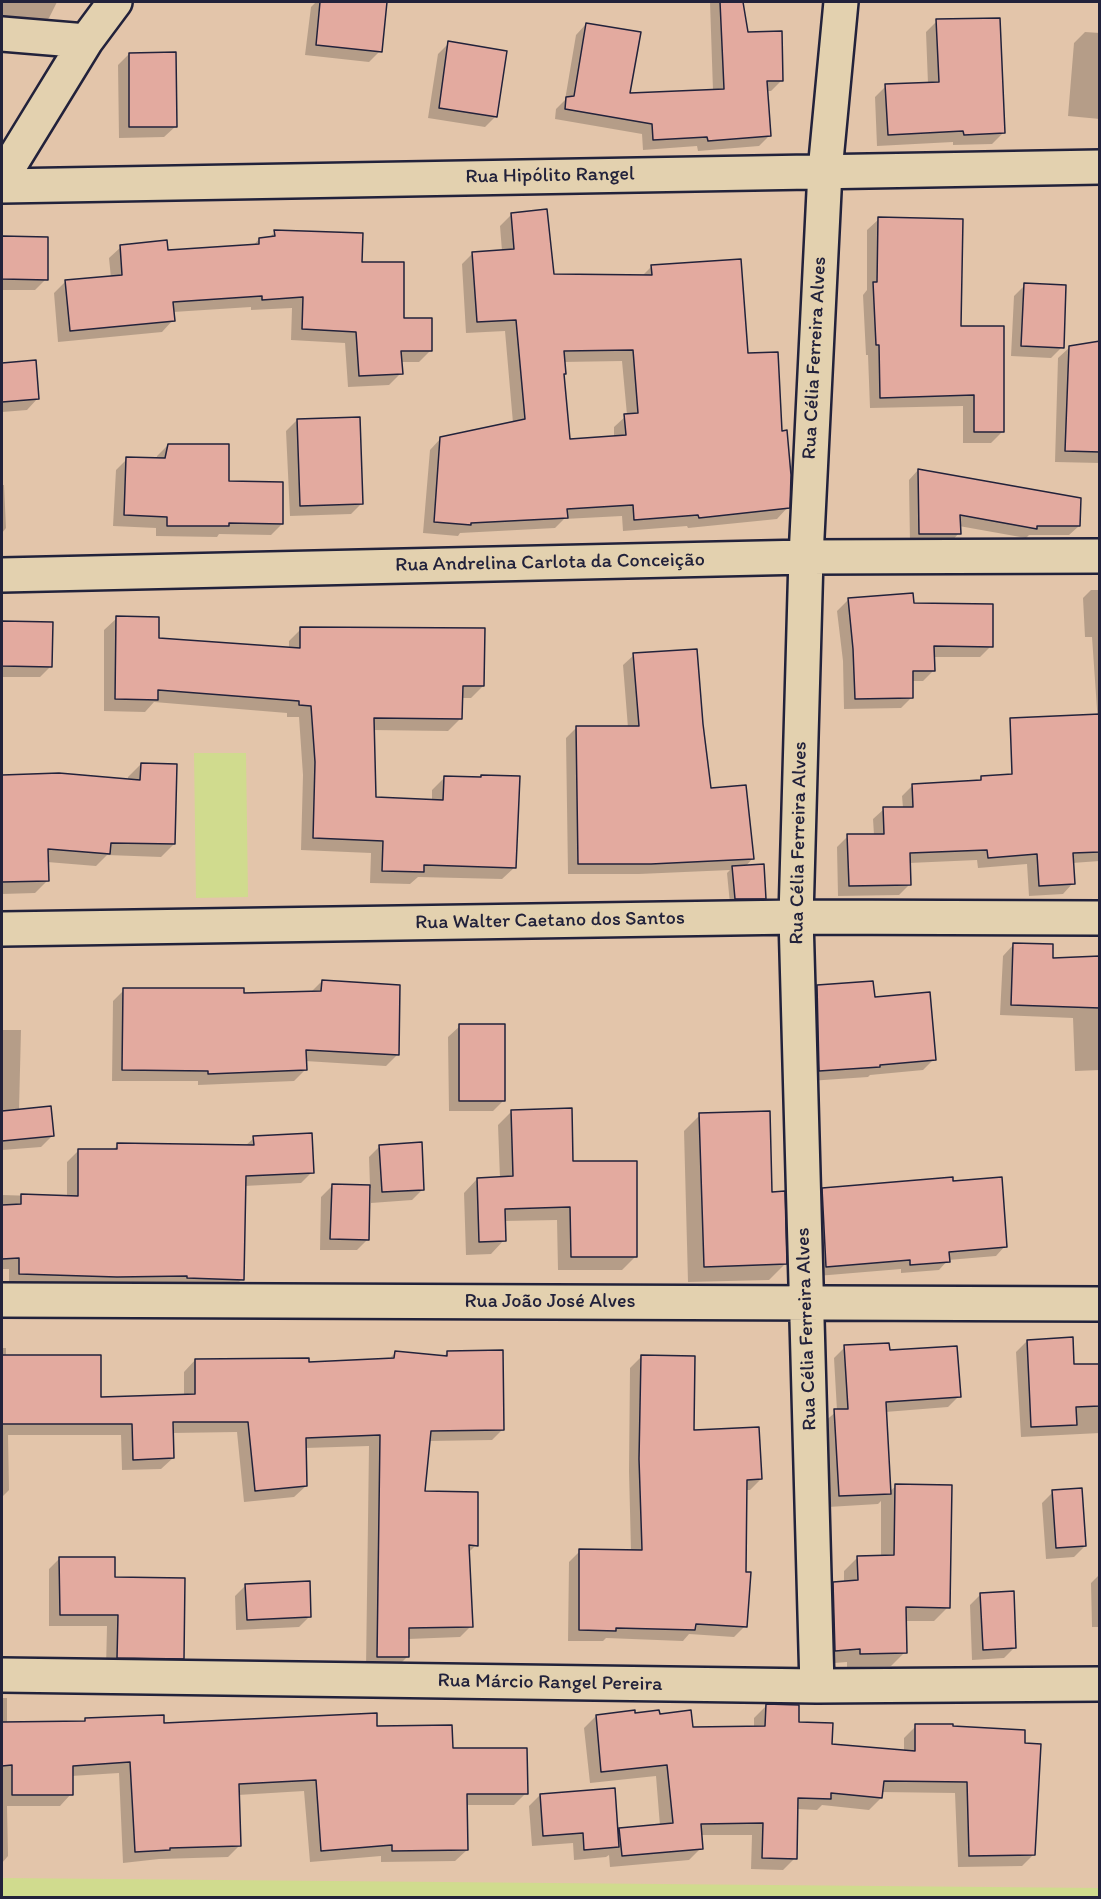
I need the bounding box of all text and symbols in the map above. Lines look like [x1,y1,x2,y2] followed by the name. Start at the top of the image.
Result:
[465,163,635,189] street label: Rua Hipólito Rangel
[798,256,832,460] street label: Rua Célia Ferreira Alves
[395,548,705,578] street label: Rua Andrelina Carlota da Conceição
[785,741,813,945] street label: Rua Célia Ferreira Alves
[415,907,685,935] street label: Rua Walter Caetano dos Santos
[791,1227,823,1431] street label: Rua Célia Ferreira Alves
[465,1290,635,1314] street label: Rua João José Alves
[437,1669,663,1697] street label: Rua Márcio Rangel Pereira

